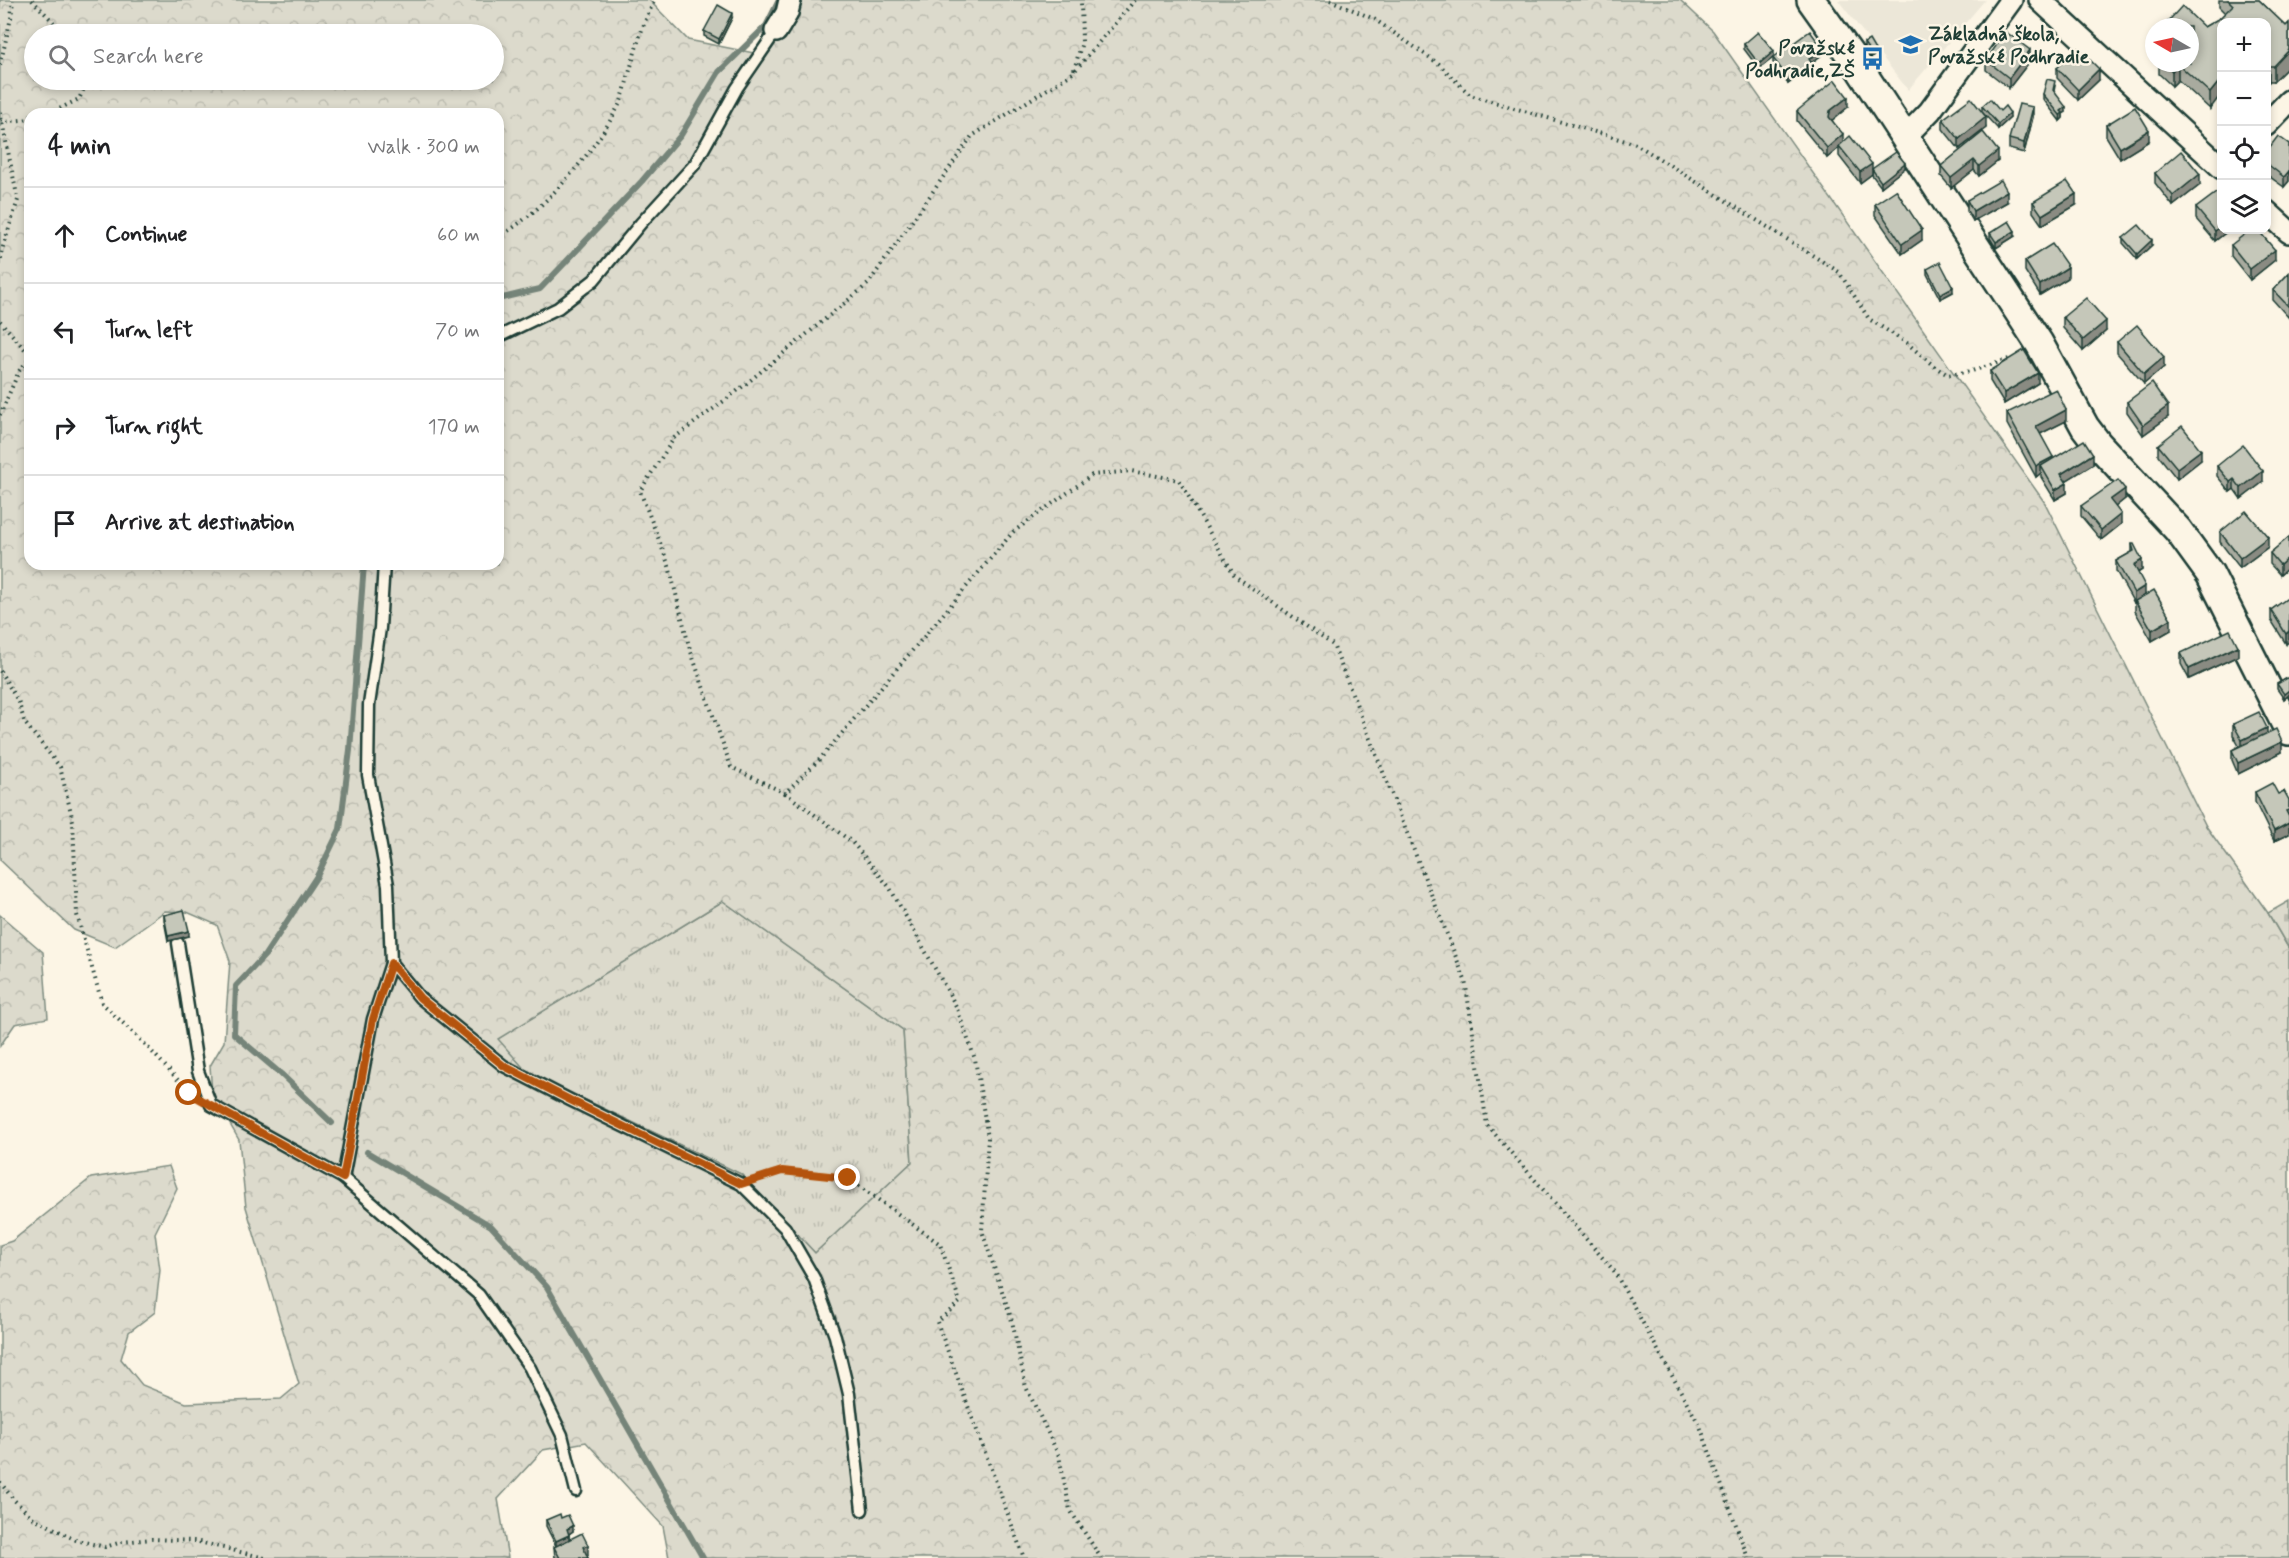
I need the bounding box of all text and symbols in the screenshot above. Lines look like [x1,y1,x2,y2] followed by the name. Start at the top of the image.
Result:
[2145,18,2199,72] north arrow
[2217,18,2271,234] map controls
[2217,18,2271,72] button: +
[1928,21,2090,71] place label: Základná škola, Považské Podhradie
[24,24,504,90] search box
[1897,32,1923,58] school or university icon: Základná škola, Považské Podhradie
[1745,35,1855,85] place label: Považské Podhradie,ZŠ
[45,41,78,74] icon: search
[93,43,204,71] text: Search here
[1860,46,1886,72] bus stop icon: Považské Podhradie,ZŠ
[2217,72,2271,126] button: −
[2217,126,2271,180] button: locate
[48,130,111,164] text: 4 min
[368,134,480,161] text: Walk · 300 m
[2217,180,2271,234] button: layers
[48,219,81,252] icon: ahead
[105,221,187,249] text: Continue
[437,222,480,249] text: 60 m
[48,315,81,348] icon: left
[105,317,193,345] text: Turn left
[435,318,480,345] text: 70 m
[48,411,81,444] icon: right
[105,413,203,441] text: Turn right
[428,414,480,441] text: 170 m
[48,507,81,540] icon: arrive
[105,509,295,537] text: Arrive at destination
[175,1079,201,1105] route start
[834,1164,860,1190] route end

